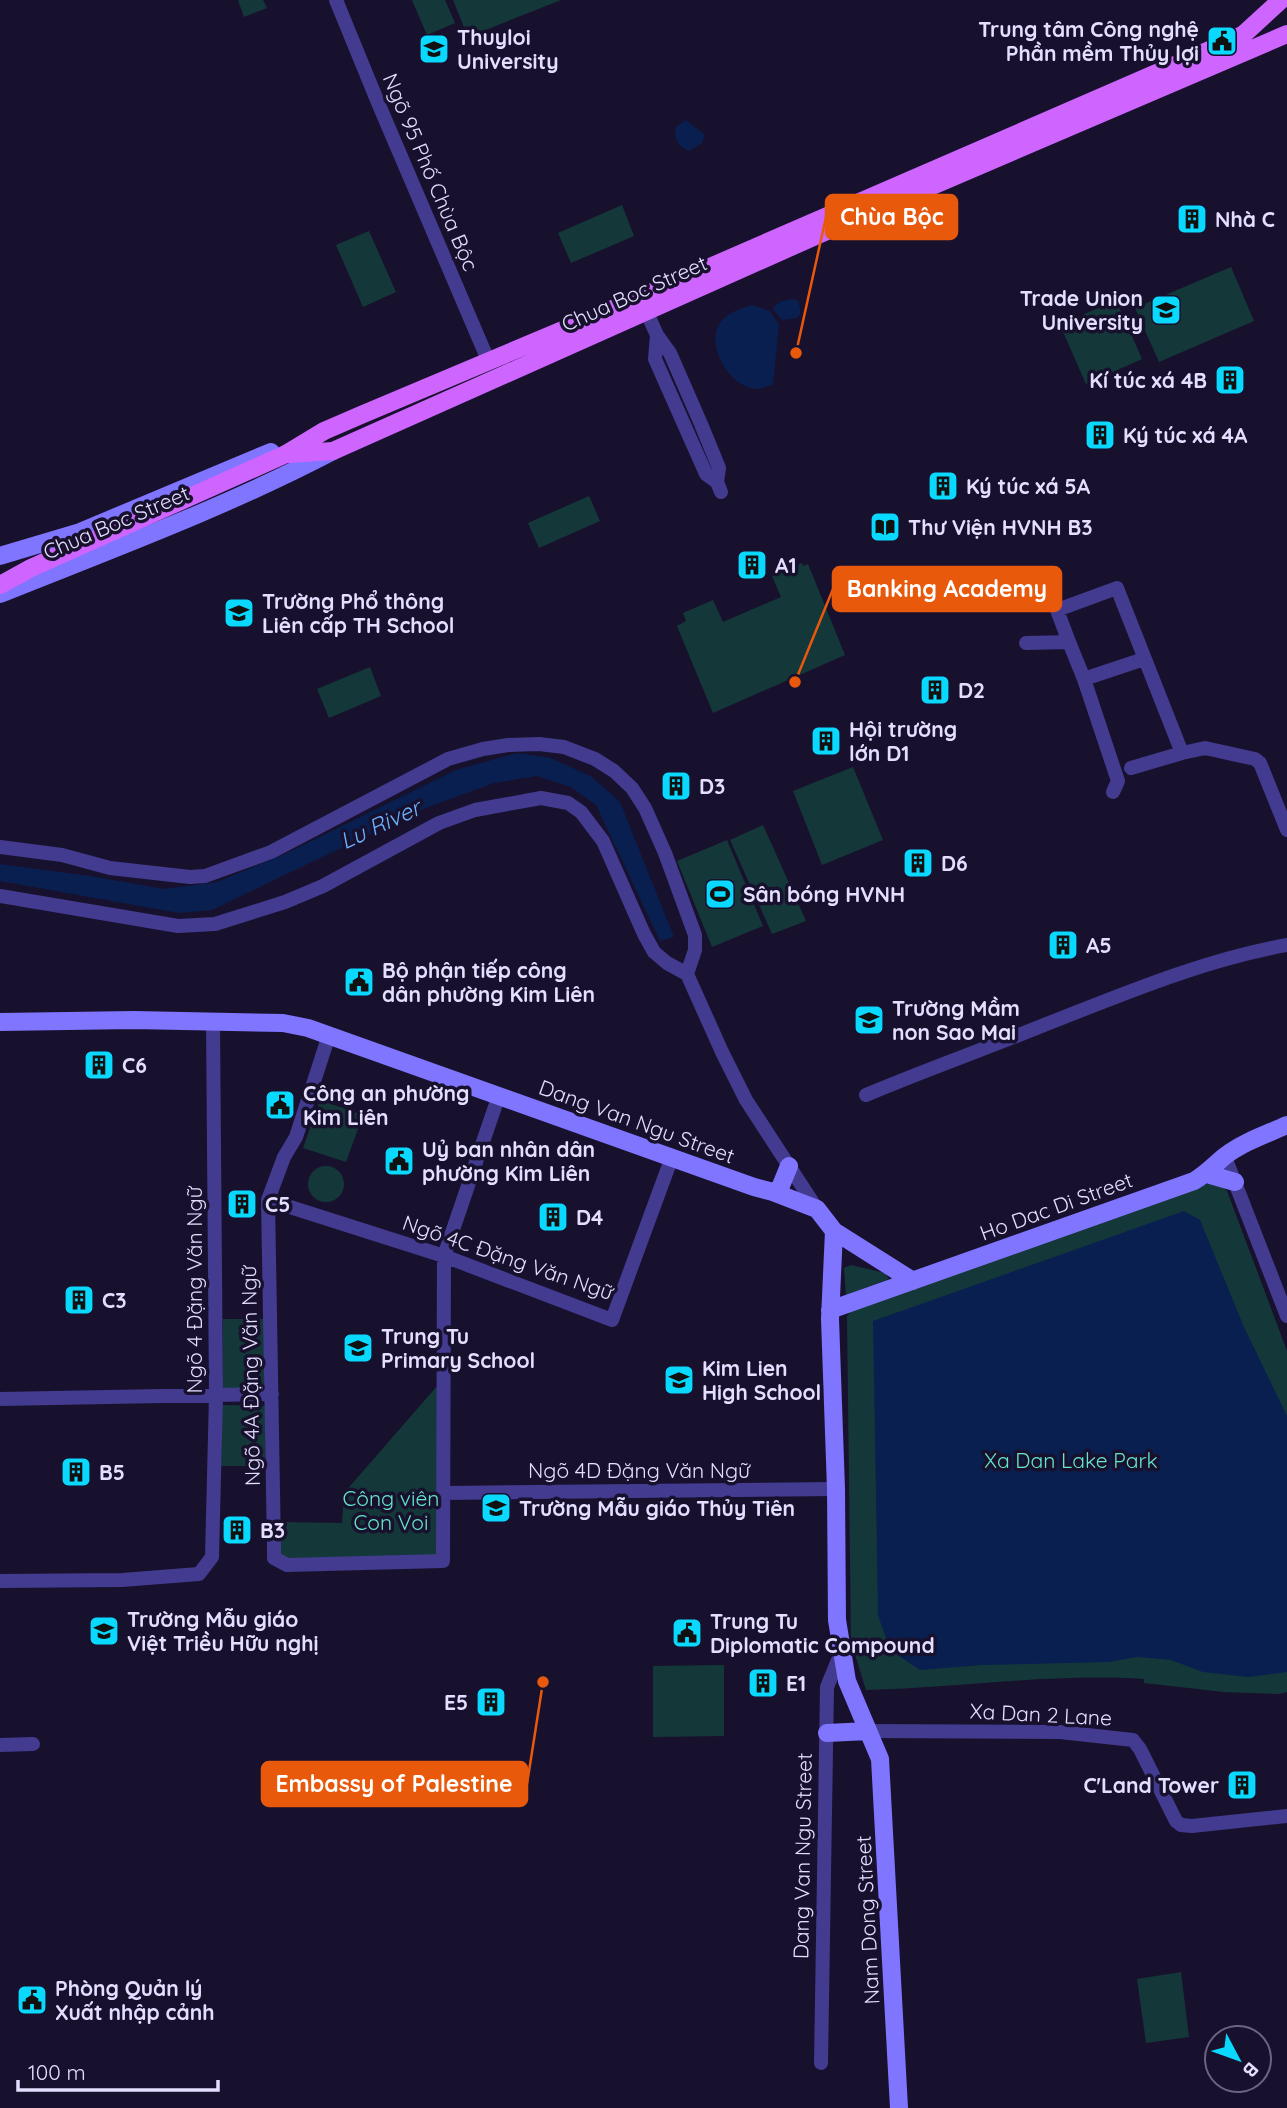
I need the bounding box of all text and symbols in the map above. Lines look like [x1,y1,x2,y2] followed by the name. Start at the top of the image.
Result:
[978,16,1199,66] place label: Trung tâm Công nghệ Phần mềm Thủy lợi
[457,24,558,74] place label: Thuyloi University
[1205,24,1239,58] public building icon: Trung tâm Công nghệ Phần mềm Thủy lợi
[417,32,451,66] school or university icon: Thuyloi University
[378,69,484,275] street label: Ngõ 95 Phố Chùa Bộc
[826,195,957,239] callout: Chùa Bộc
[840,202,944,231] text: Chùa Bộc
[1175,202,1209,236] building icon: Nhà C
[1215,206,1275,232] place label: Nhà C
[557,249,711,337] street label: Chua Boc Street
[1020,285,1143,335] place label: Trade Union University
[1149,293,1183,327] school or university icon: Trade Union University
[1213,363,1247,397] building icon: Kí túc xá 4B
[1089,367,1207,393] place label: Kí túc xá 4B
[1083,418,1117,452] building icon: Ký túc xá 4A
[1123,422,1248,448] place label: Ký túc xá 4A
[926,469,960,503] building icon: Ký túc xá 5A
[966,473,1091,499] place label: Ký túc xá 5A
[39,479,193,565] street label: Chua Boc Street
[868,510,902,544] library icon: Thư Viện HVNH B3
[908,514,1092,540] place label: Thư Viện HVNH B3
[735,548,769,582] building icon: A1
[775,552,797,578] place label: A1
[833,567,1061,611] callout: Banking Academy
[847,574,1047,603] text: Banking Academy
[262,588,455,638] place label: Trường Phổ thông Liên cấp TH School
[222,596,256,630] school or university icon: Trường Phổ thông Liên cấp TH School
[918,673,952,707] building icon: D2
[958,677,985,703] place label: D2
[849,716,957,766] place label: Hội trường lớn D1
[809,724,843,758] building icon: Hội trường lớn D1
[659,769,693,803] building icon: D3
[699,773,725,799] place label: D3
[335,791,428,855] water label: Lu River
[901,846,935,880] building icon: D6
[941,850,968,876] place label: D6
[703,877,737,911] sports icon: Sân bóng HVNH
[743,881,905,907] place label: Sân bóng HVNH
[1046,928,1080,962] building icon: A5
[1086,932,1112,958] place label: A5
[382,957,595,1007] place label: Bộ phận tiếp công dân phường Kim Liên
[342,965,376,999] public building icon: Bộ phận tiếp công dân phường Kim Liên
[892,995,1020,1045] place label: Trường Mầm non Sao Mai
[852,1003,886,1037] school or university icon: Trường Mầm non Sao Mai
[82,1048,116,1082] building icon: C6
[122,1052,147,1078] place label: C6
[536,1073,738,1169] street label: Dang Van Ngu Street
[303,1080,470,1130] place label: Công an phường Kim Liên
[263,1088,297,1122] public building icon: Công an phường Kim Liên
[422,1136,595,1186] place label: Uỷ ban nhân dân phường Kim Liên
[382,1144,416,1178] public building icon: Uỷ ban nhân dân phường Kim Liên
[976,1166,1136,1246] street label: Ho Dac Di Street
[181,1186,207,1393] street label: Ngõ 4 Đặng Văn Ngữ
[225,1187,259,1221] building icon: C5
[265,1191,290,1217] place label: C5
[536,1200,570,1234] building icon: D4
[576,1204,603,1230] place label: D4
[399,1209,618,1306] street label: Ngõ 4C Đặng Văn Ngữ
[235,1265,265,1486] street label: Ngõ 4A Đặng Văn Ngữ
[62,1283,96,1317] building icon: C3
[102,1287,126,1313] place label: C3
[381,1323,535,1373] place label: Trung Tu Primary School
[341,1331,375,1365] school or university icon: Trung Tu Primary School
[702,1355,821,1405] place label: Kim Lien High School
[662,1363,696,1397] school or university icon: Kim Lien High School
[984,1447,1158,1473] park label: Xa Dan Lake Park
[59,1455,93,1489] building icon: B5
[528,1457,751,1483] street label: Ngõ 4D Đặng Văn Ngữ
[99,1459,125,1485] place label: B5
[343,1485,439,1535] park label: Công viên Con Voi
[479,1491,513,1525] school or university icon: Trường Mẫu giáo Thủy Tiên
[519,1495,795,1521] place label: Trường Mẫu giáo Thủy Tiên
[220,1513,254,1547] building icon: B3
[260,1517,285,1543] place label: B3
[127,1606,318,1656] place label: Trường Mẫu giáo Việt Triều Hữu nghị
[710,1608,935,1658] place label: Trung Tu Diplomatic Compound
[87,1614,121,1648] school or university icon: Trường Mẫu giáo Việt Triều Hữu nghị
[670,1616,704,1650] public building icon: Trung Tu Diplomatic Compound
[746,1666,780,1700] building icon: E1
[786,1670,806,1696] place label: E1
[474,1685,508,1719] building icon: E5
[444,1689,468,1715] place label: E5
[969,1697,1113,1731] street label: Xa Dan 2 Lane
[787,1753,817,1959] street label: Dang Van Ngu Street
[262,1762,527,1806] callout: Embassy of Palestine
[1225,1768,1259,1802] building icon: C'Land Tower
[275,1769,513,1798] text: Embassy of Palestine
[1083,1772,1219,1798] place label: C'Land Tower
[850,1835,884,2005] street label: Nam Dong Street
[55,1975,215,2025] place label: Phòng Quản lý Xuất nhập cảnh
[15,1983,49,2017] public building icon: Phòng Quản lý Xuất nhập cảnh
[1203,2024,1273,2094] north arrow
[18,2048,217,2092] scale bar
[1238,2058,1264,2083] text: B
[28,2059,86,2085] text: 100 m

